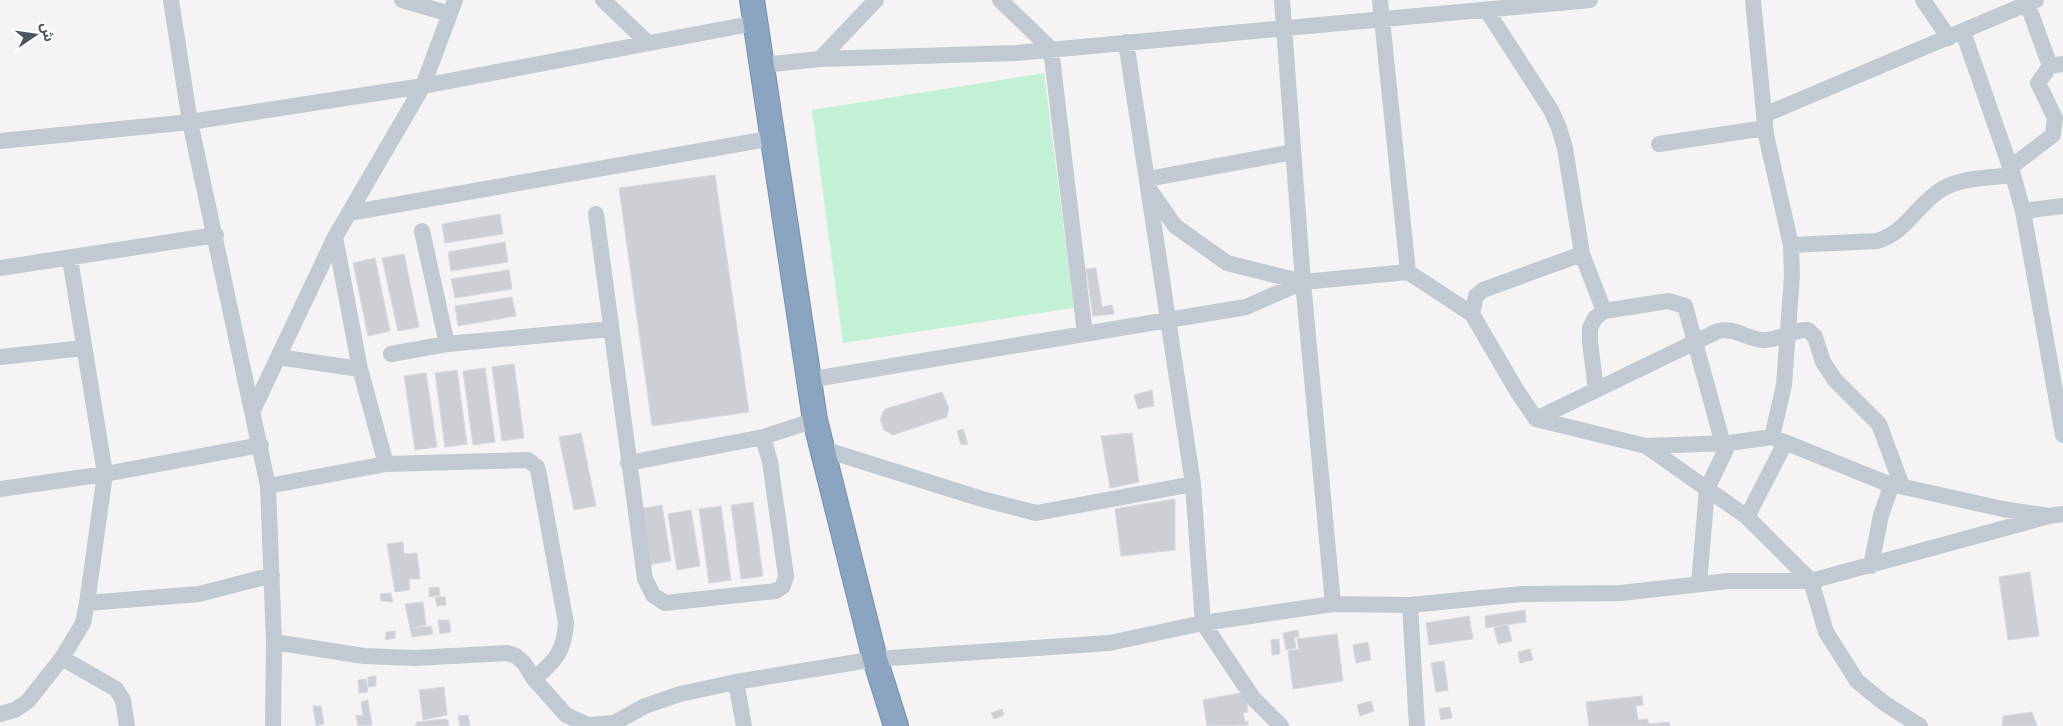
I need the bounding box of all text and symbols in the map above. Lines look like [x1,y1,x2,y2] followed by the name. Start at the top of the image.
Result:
[10,10,60,60] north arrow
[38,21,59,43] text: ش

